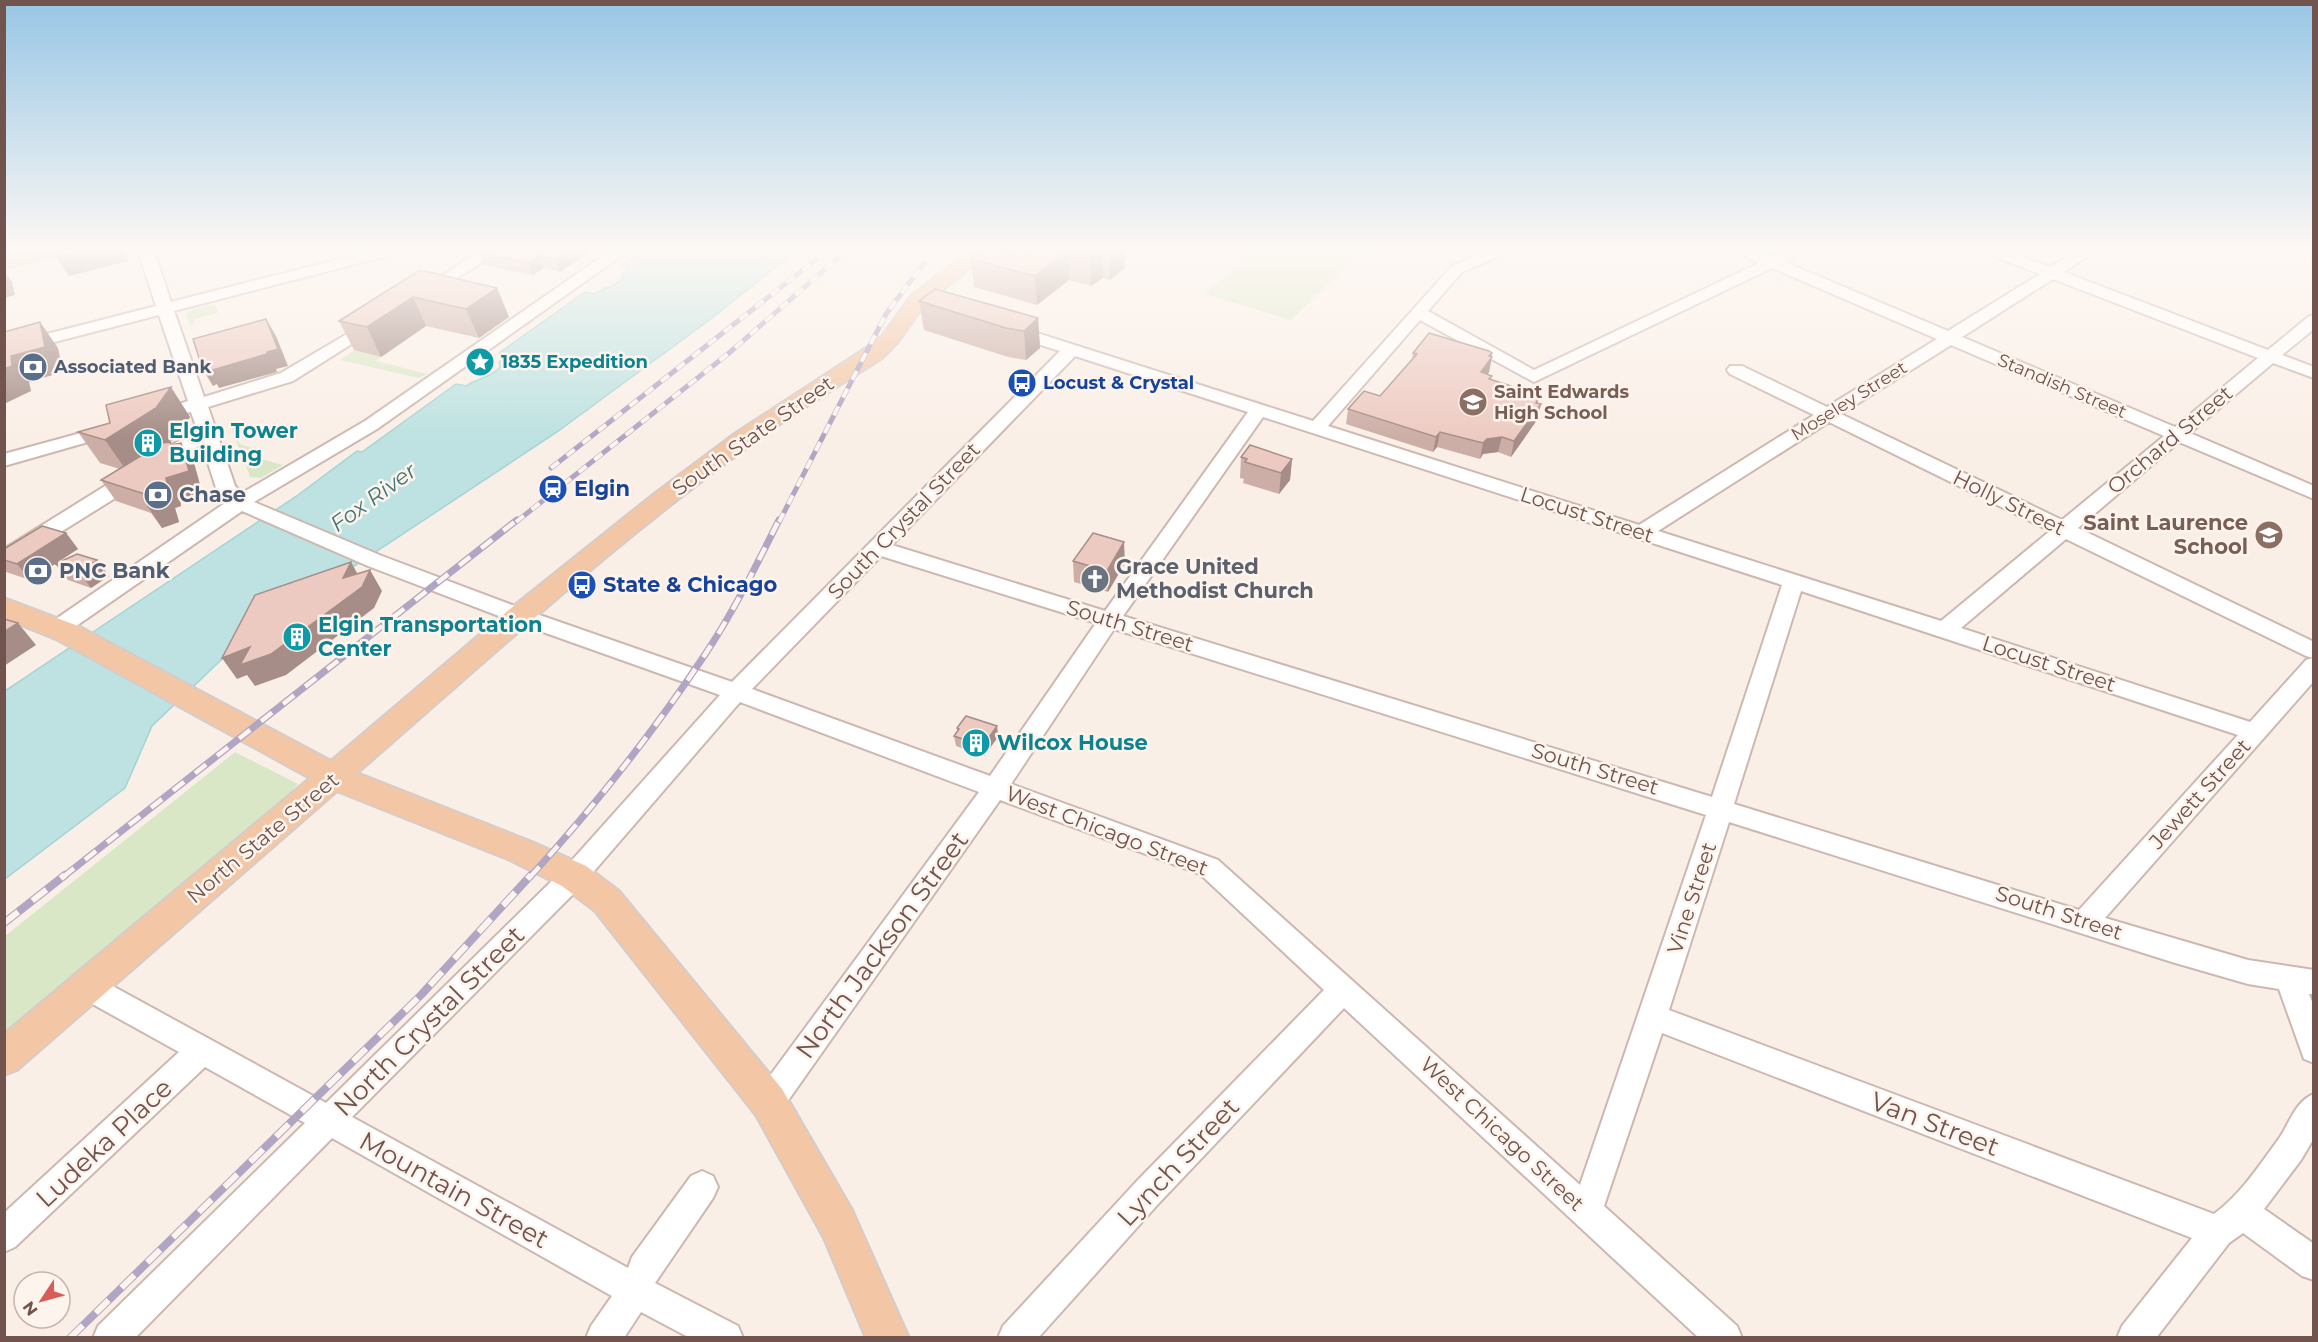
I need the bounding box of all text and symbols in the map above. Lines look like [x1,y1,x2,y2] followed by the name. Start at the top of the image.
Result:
[464,346,496,378] place icon: 1835 Expedition
[1994,349,2130,423] street label: Standish Street
[17,351,49,383] bank icon: Associated Bank
[501,351,648,373] place label: 1835 Expedition
[53,356,211,378] place label: Associated Bank
[1787,357,1911,445] street label: Moseley Street
[1006,367,1038,399] bus stop icon: Locust & Crystal
[667,370,838,501] street label: South State Street
[1043,372,1194,394] place label: Locust & Crystal
[2102,380,2237,499] street label: Orchard Street
[1494,381,1629,424] place label: Saint Edwards High School
[1457,386,1489,418] school or university icon: Saint Edwards High School
[169,418,298,467] place label: Elgin Tower Building
[132,427,164,459] building icon: Elgin Tower Building
[822,437,985,604] street label: South Crystal Street
[325,456,423,538] water label: Fox River
[1949,465,2069,540] street label: Holly Street
[537,473,569,505] station icon: Elgin
[574,476,630,501] place label: Elgin
[142,479,174,511] bank icon: Chase
[1517,481,1657,548] street label: Locust Street
[179,482,246,507] place label: Chase
[2083,510,2248,559] place label: Saint Laurence School
[2253,519,2285,551] school or university icon: Saint Laurence School
[1116,554,1314,603] place label: Grace United Methodist Church
[22,555,54,587] bank icon: PNC Bank
[59,558,170,583] place label: PNC Bank
[1079,563,1111,595] church icon: Grace United Methodist Church
[566,569,598,601] bus stop icon: State & Chicago
[603,572,778,597] place label: State & Chicago
[1063,594,1197,657] street label: South Street
[318,612,543,661] place label: Elgin Transportation Center
[281,621,313,653] building icon: Elgin Transportation Center
[1979,630,2119,697] street label: Locust Street
[960,727,992,759] building icon: Wilcox House
[997,730,1148,755] place label: Wilcox House
[2143,733,2256,855] street label: Jewett Street
[1528,737,1662,800] street label: South Street
[182,767,344,908] street label: North State Street
[1003,780,1212,881] street label: West Chicago Street
[789,825,975,1065] street label: North Jackson Street
[1662,839,1721,957] street label: Vine Street
[1993,880,2126,945] street label: South Street
[327,919,531,1123] street label: North Crystal Street
[1415,1051,1589,1216] street label: West Chicago Street
[29,1072,179,1214] street label: Ludeka Place
[1866,1085,2004,1163] street label: Van Street
[1110,1091,1246,1233] street label: Lynch Street
[354,1125,554,1255] street label: Mountain Street
[12,1270,72,1330] north arrow
[19,1298,42,1319] text: N

